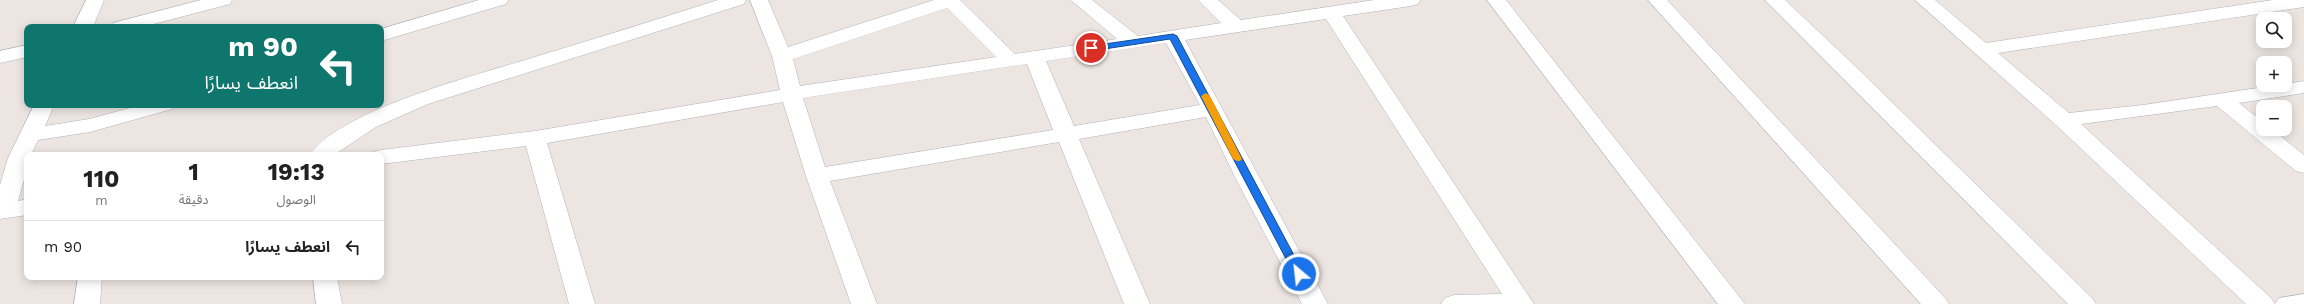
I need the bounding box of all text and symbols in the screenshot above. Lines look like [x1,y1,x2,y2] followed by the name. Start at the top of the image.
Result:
[2256,12,2292,136] map controls
[2256,12,2292,48] button: search
[228,30,298,63] text: 90 m
[1074,31,1108,65] pin
[1080,37,1102,59] icon: arrive
[312,40,364,92] icon: left
[2256,56,2292,92] button: +
[204,72,298,93] text: انعطف يسارًا
[2256,100,2292,136] button: −
[188,158,199,186] text: 1
[268,158,325,186] text: 19:13
[83,165,119,193] text: 110
[179,192,208,207] text: دقيقة
[276,192,316,207] text: الوصول
[95,193,108,208] text: m
[342,236,364,258] icon: left
[44,238,82,256] text: 90 m
[245,238,330,256] text: انعطف يسارًا
[1278,253,1320,295] position arrow

